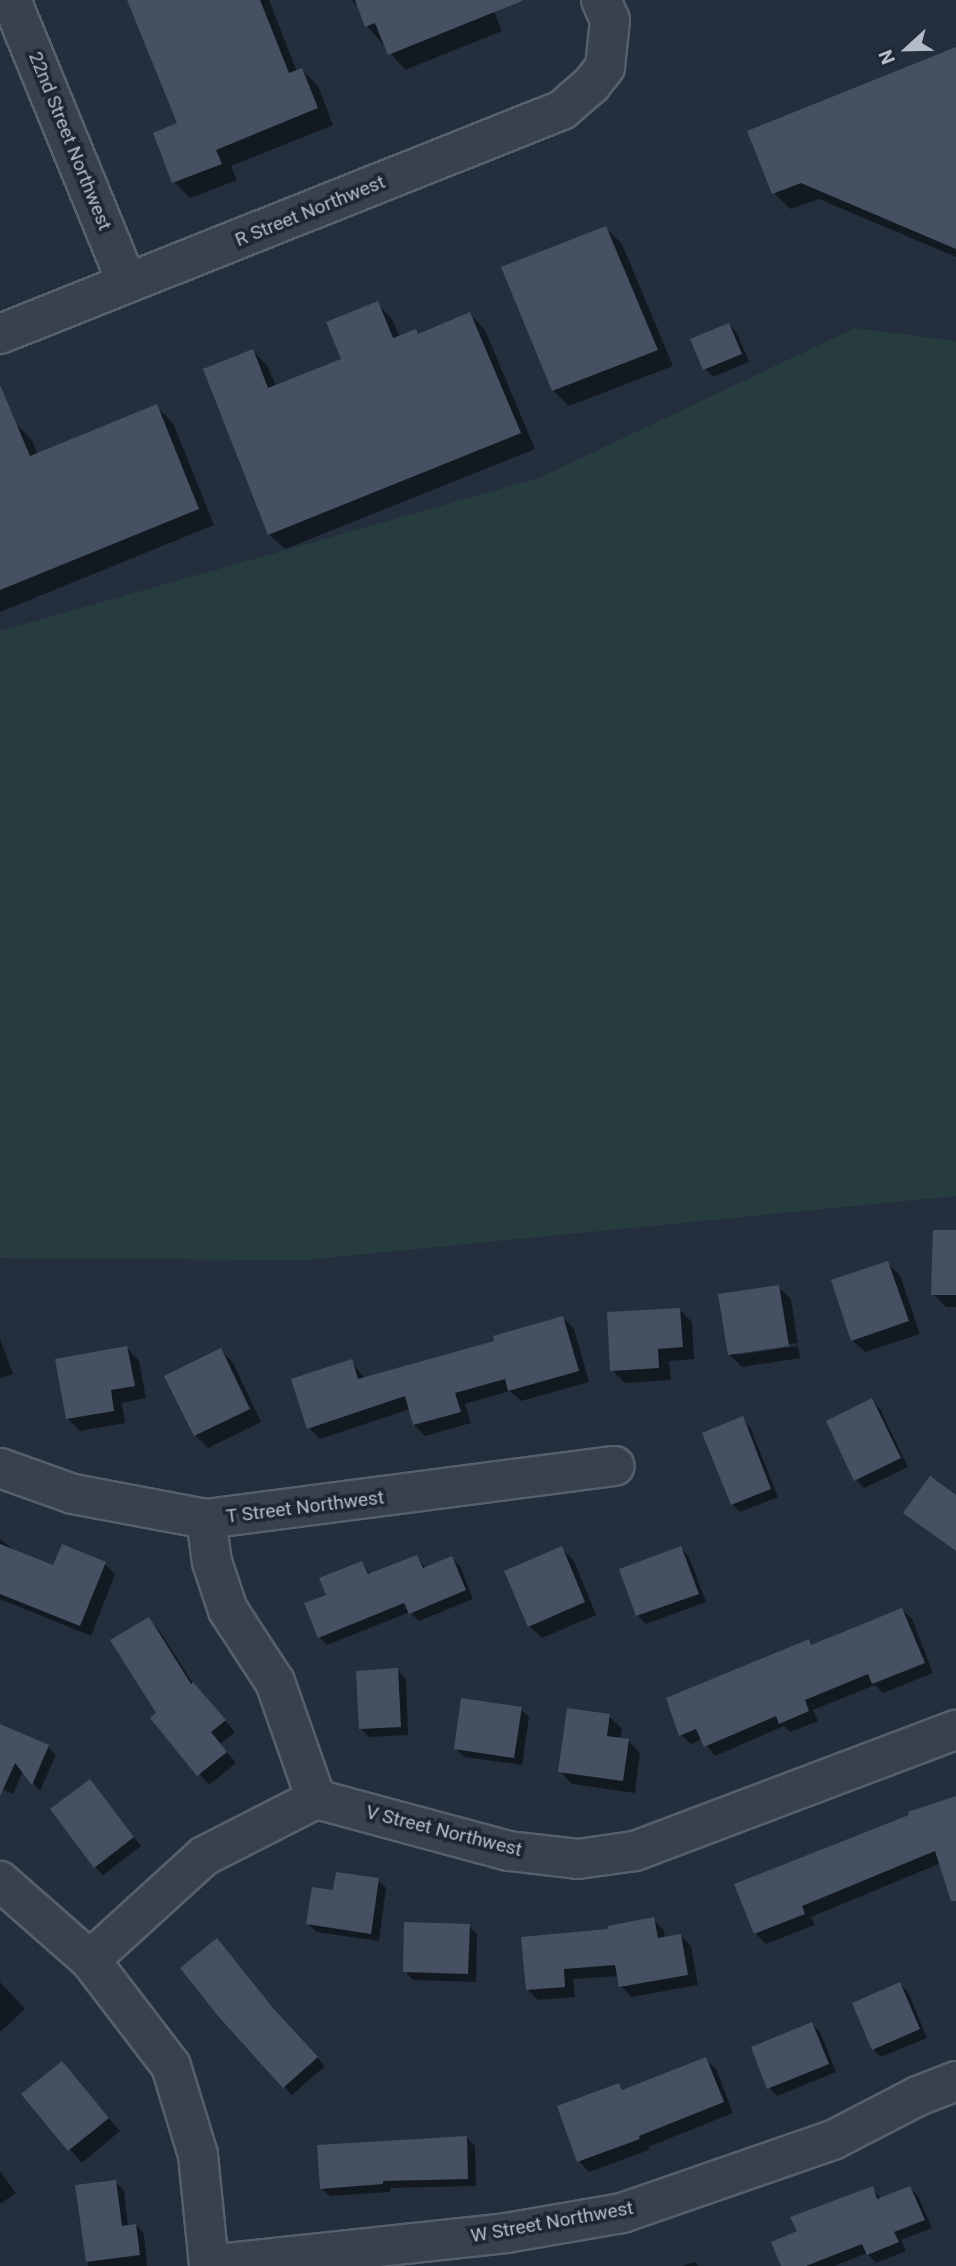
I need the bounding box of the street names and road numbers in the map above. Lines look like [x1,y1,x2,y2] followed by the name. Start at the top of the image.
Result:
[24,48,116,234] street label: 22nd Street Northwest
[232,171,388,251] street label: R Street Northwest
[225,1486,385,1528] street label: T Street Northwest
[364,1801,524,1861] street label: V Street Northwest
[469,2196,635,2248] street label: W Street Northwest

